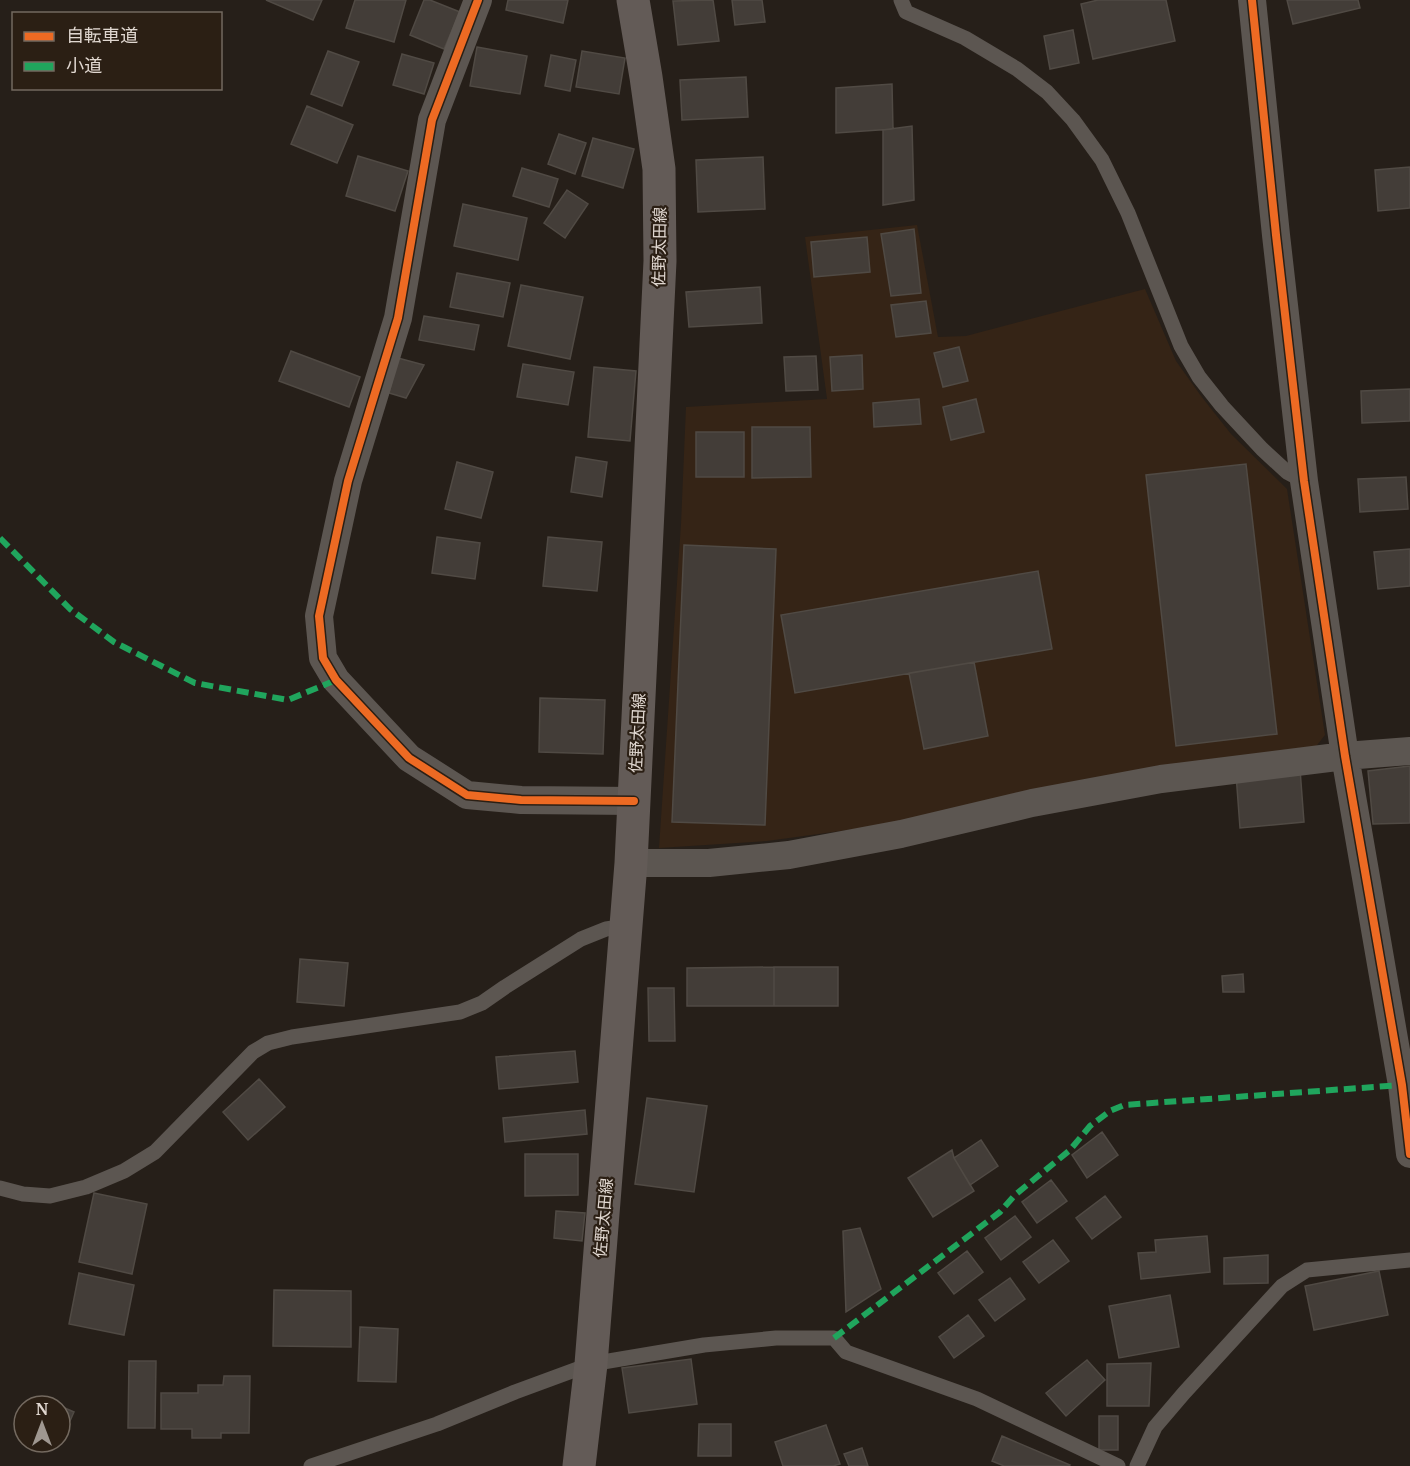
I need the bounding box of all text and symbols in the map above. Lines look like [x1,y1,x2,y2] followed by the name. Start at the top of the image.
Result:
[12,12,222,90] legend
[66,23,138,47] text: 自転車道
[66,53,102,77] text: 小道
[647,207,671,287] street label: 佐野太田線
[624,692,650,774] street label: 佐野太田線
[589,1177,617,1259] street label: 佐野太田線
[12,1394,72,1454] north arrow
[36,1398,49,1420] text: N

